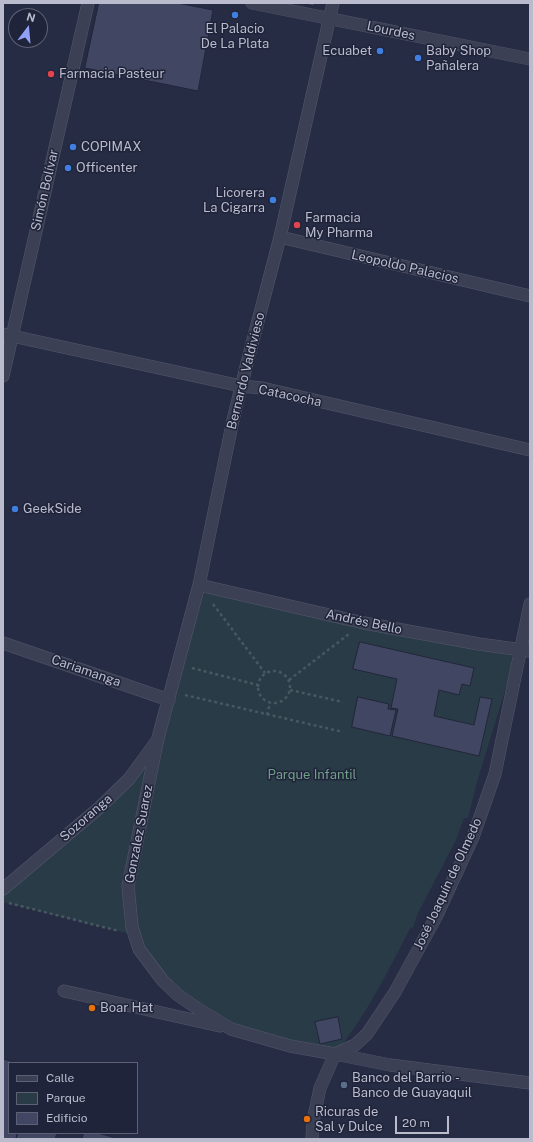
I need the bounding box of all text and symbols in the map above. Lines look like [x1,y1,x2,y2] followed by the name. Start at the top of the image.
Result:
[8,8,48,48] north arrow
[25,10,37,24] text: N
[230,10,240,20] marker: El Palacio De La Plata
[365,18,417,44] street label: Lourdes
[201,21,269,52] place label: El Palacio De La Plata
[322,43,372,59] place label: Ecuabet
[426,43,491,74] place label: Baby Shop Pañalera
[375,46,385,56] marker: Ecuabet
[413,53,423,63] marker: Baby Shop Pañalera
[59,66,164,82] place label: Farmacia Pasteur
[46,69,56,79] marker: Farmacia Pasteur
[81,139,141,155] place label: COPIMAX
[68,142,78,152] marker: COPIMAX
[28,148,62,232] street label: Simón Bolívar
[76,160,138,176] place label: Officenter
[63,163,73,173] marker: Officenter
[203,185,265,216] place label: Licorera La Cigarra
[268,195,278,205] marker: Licorera La Cigarra
[305,210,373,241] place label: Farmacia My Pharma
[292,220,302,230] marker: Farmacia My Pharma
[350,247,460,287] street label: Leopoldo Palacios
[224,311,268,431] street label: Bernardo Valdivieso
[257,382,323,410] street label: Catacocha
[23,501,82,517] place label: GeekSide
[10,504,20,514] marker: GeekSide
[325,606,403,638] street label: Andrés Bello
[49,652,123,690] street label: Cariamanga
[268,767,356,783] park label: Parque Infantil
[122,783,156,885] street label: Gonzalez Suarez
[57,791,115,845] street label: Sozoranga
[411,816,485,952] street label: José Joaquín de Olmedo
[100,1000,153,1016] place label: Boar Hat
[87,1003,97,1013] marker: Boar Hat
[8,1062,138,1134] legend
[352,1070,472,1101] place label: Banco del Barrio - Banco de Guayaquil
[46,1071,74,1085] text: Calle
[339,1080,349,1090] marker: Banco del Barrio - Banco de Guayaquil
[46,1091,86,1105] text: Parque
[315,1104,383,1135] place label: Ricuras de Sal y Dulce
[397,1108,451,1134] scale bar
[46,1111,88,1125] text: Edificio
[302,1114,312,1124] marker: Ricuras de Sal y Dulce
[402,1116,430,1130] text: 20 m

